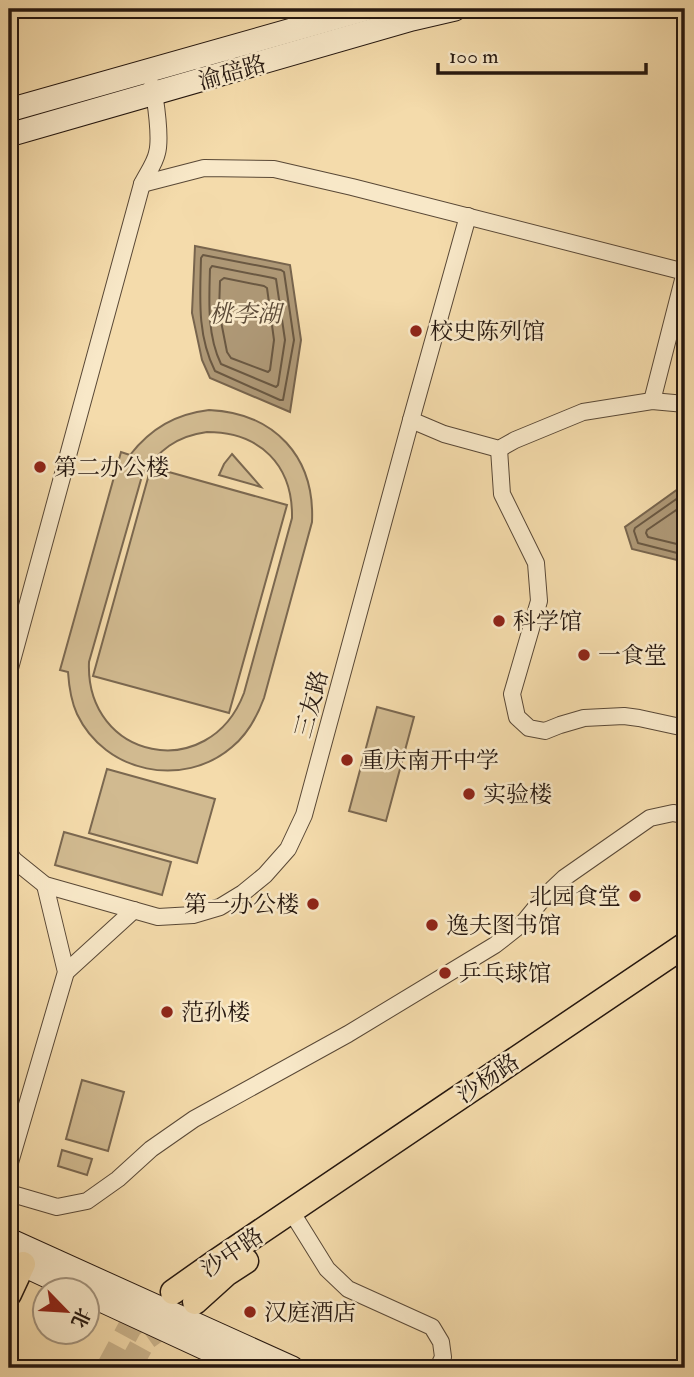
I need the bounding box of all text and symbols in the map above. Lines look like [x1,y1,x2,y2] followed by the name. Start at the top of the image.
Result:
[438,32,647,76] scale bar
[449,43,499,70] text: 100 m
[195,49,269,96] street label: 渝碚路
[209,299,285,330] water label: 桃李湖
[430,317,545,346] place label: 校史陈列馆
[408,323,424,339] marker: 校史陈列馆
[54,453,169,482] place label: 第二办公楼
[32,459,48,475] marker: 第二办公楼
[513,607,582,636] place label: 科学馆
[491,613,507,629] marker: 科学馆
[598,641,667,670] place label: 一食堂
[576,647,592,663] marker: 一食堂
[289,667,334,741] street label: 三友路
[361,746,499,775] place label: 重庆南开中学
[339,752,355,768] marker: 重庆南开中学
[483,780,552,809] place label: 实验楼
[461,786,477,802] marker: 实验楼
[529,882,621,911] place label: 北园食堂
[627,888,643,904] marker: 北园食堂
[184,890,299,919] place label: 第一办公楼
[305,896,321,912] marker: 第一办公楼
[446,911,561,940] place label: 逸夫图书馆
[424,917,440,933] marker: 逸夫图书馆
[459,959,551,988] place label: 乒乓球馆
[437,965,453,981] marker: 乒乓球馆
[181,998,250,1027] place label: 范孙楼
[159,1004,175,1020] marker: 范孙楼
[452,1047,525,1110] street label: 沙杨路
[196,1221,269,1284] street label: 沙中路
[32,1276,102,1346] north arrow
[264,1298,356,1327] place label: 汉庭酒店
[66,1304,95,1331] text: 北
[242,1304,258,1320] marker: 汉庭酒店

